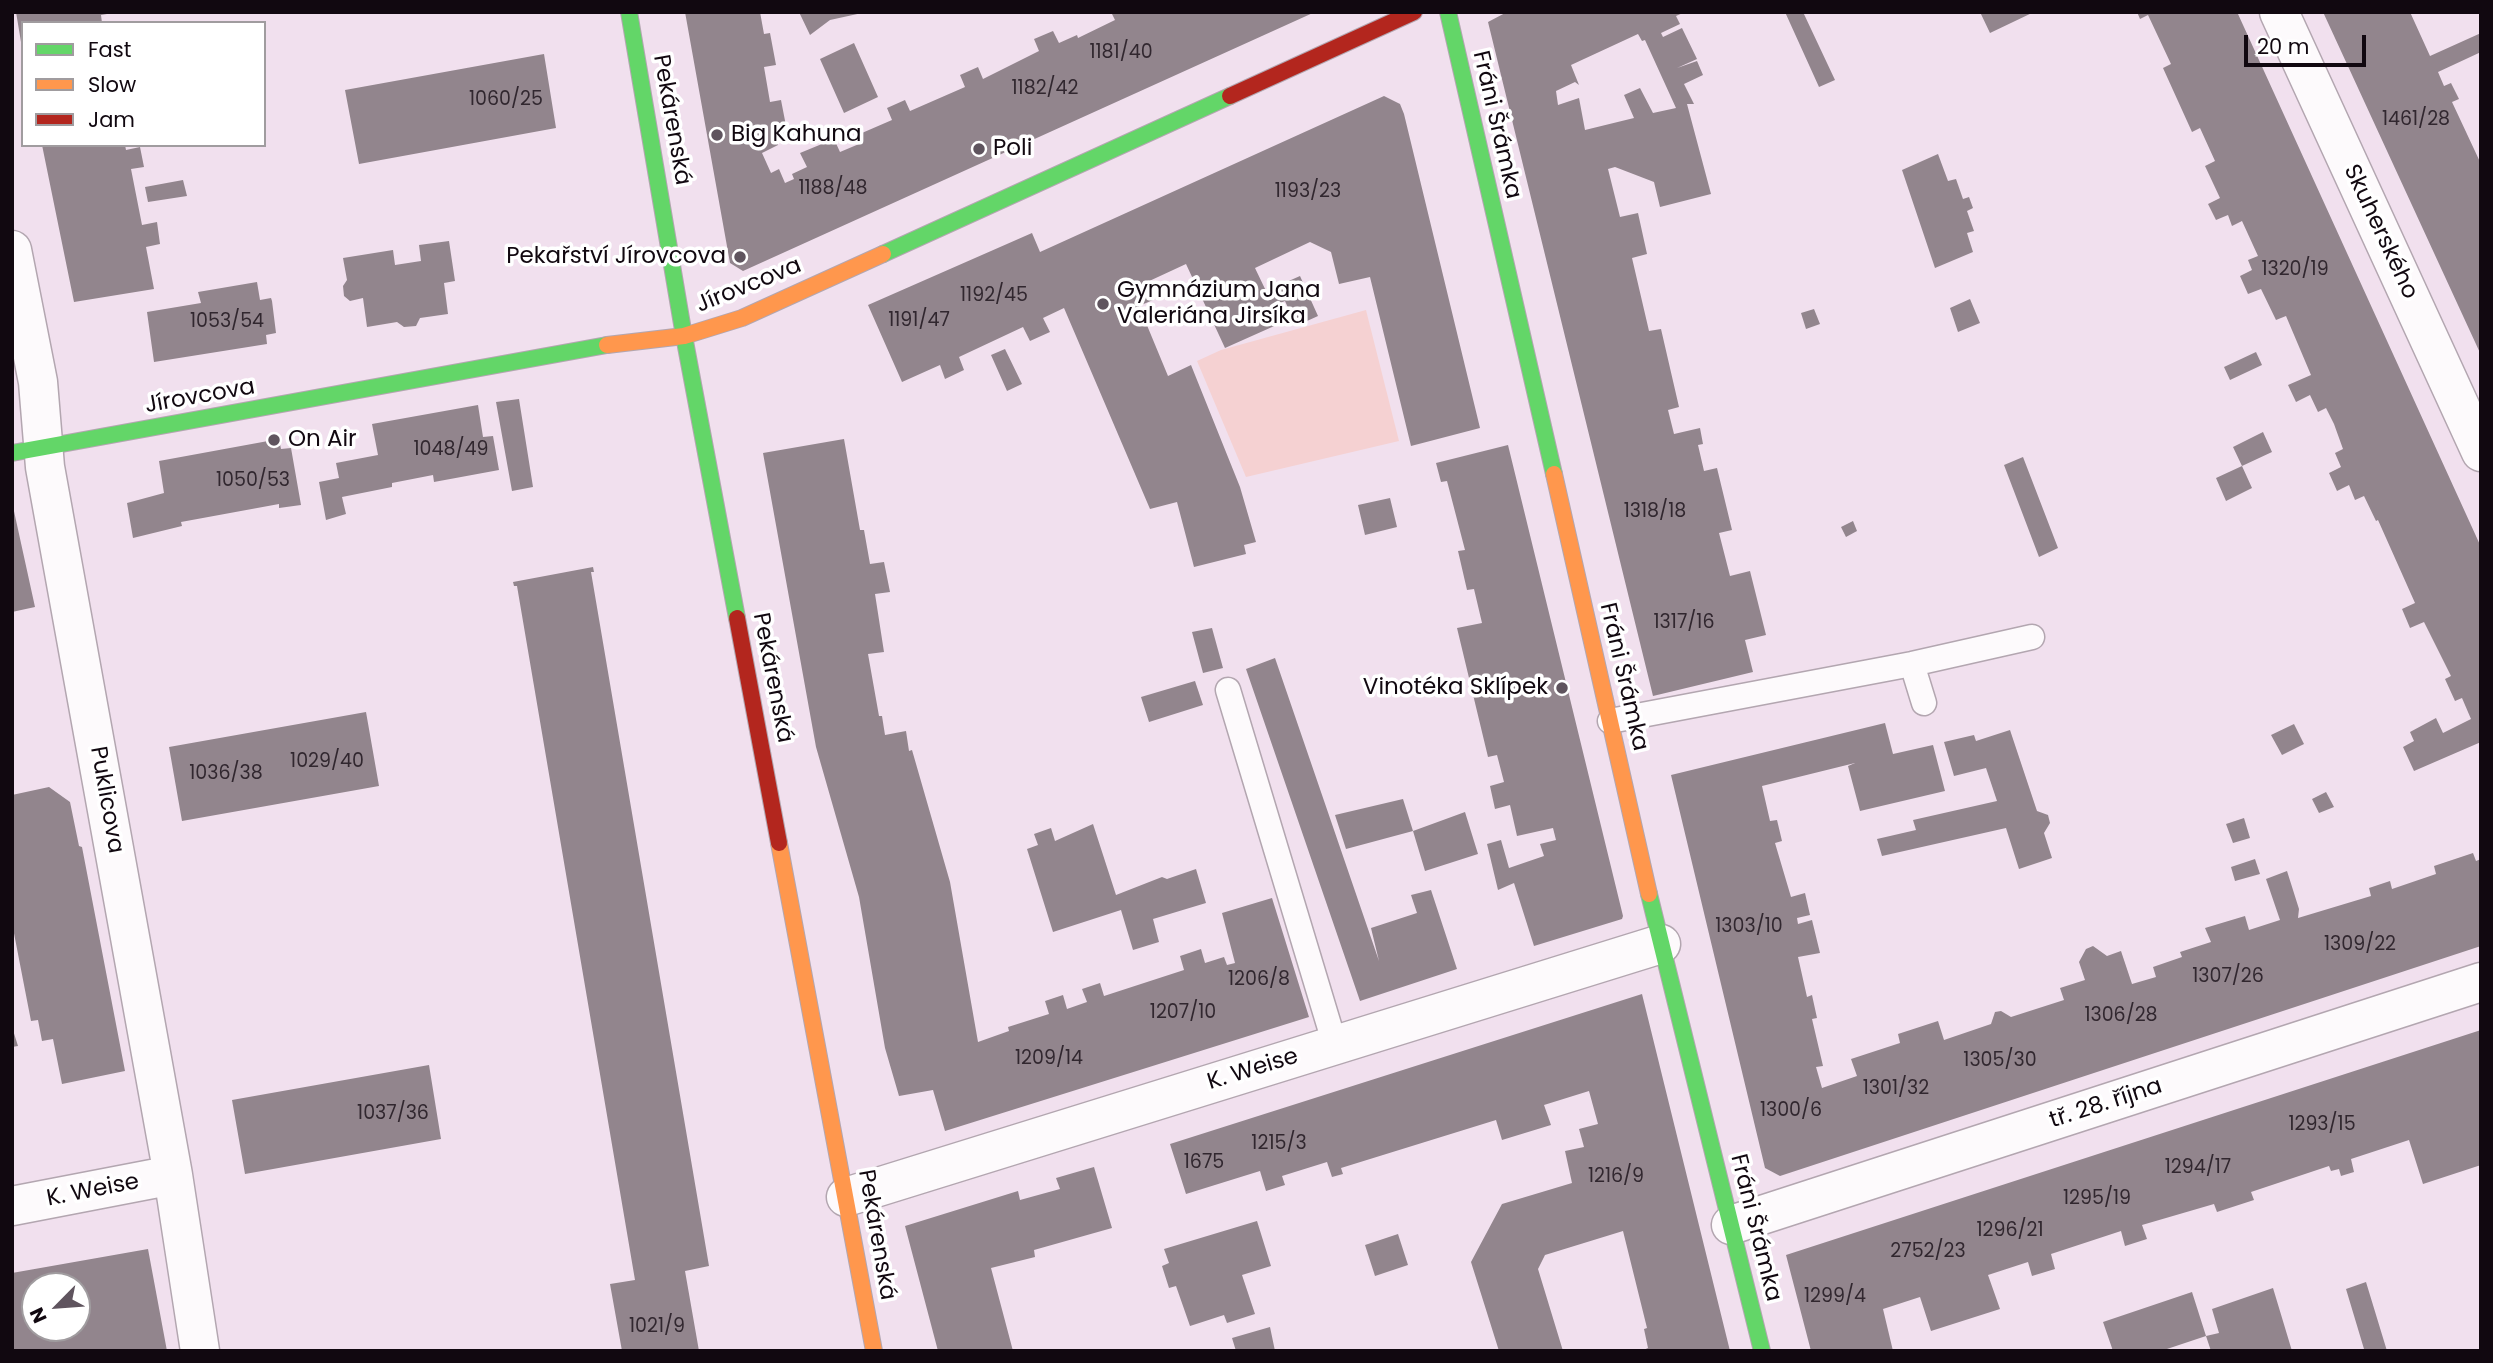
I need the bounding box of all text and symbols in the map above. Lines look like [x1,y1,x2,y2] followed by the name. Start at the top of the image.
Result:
[21,21,266,147] legend
[2248,21,2370,65] scale bar
[2257,32,2310,61] text: 20 m
[88,35,131,64] text: Fast
[1089,42,1153,64] house number: 1181/40
[1466,48,1526,202] street label: Fráni Šrámka
[646,53,696,187] street label: Pekárenská
[88,70,136,99] text: Slow
[1012,78,1078,100] house number: 1182/42
[469,89,543,111] house number: 1060/25
[88,105,135,134] text: Jam
[2382,109,2450,131] house number: 1461/28
[731,121,861,149] place label: Big Kahuna
[709,127,725,143] marker: Big Kahuna
[993,135,1032,163] place label: Poli
[971,141,987,157] marker: Poli
[2337,160,2423,304] street label: Skuherského
[798,178,868,200] house number: 1188/48
[1275,181,1341,203] house number: 1193/23
[506,243,726,271] place label: Pekařství Jírovcova
[732,249,748,265] marker: Pekařství Jírovcova
[692,252,806,320] street label: Jírovcova
[2261,259,2329,281] house number: 1320/19
[1117,277,1320,331] place label: Gymnázium Jana Valeriána Jirsíka
[960,285,1028,307] house number: 1192/45
[1095,296,1111,312] marker: Gymnázium Jana Valeriána Jirsíka
[888,310,950,332] house number: 1191/47
[190,311,264,333] house number: 1053/54
[143,374,257,420] street label: Jírovcova
[288,426,357,454] place label: On Air
[266,432,282,448] marker: On Air
[414,439,488,461] house number: 1048/49
[216,470,290,492] house number: 1050/53
[1624,501,1686,523] house number: 1318/18
[1593,600,1653,754] street label: Fráni Šrámka
[746,611,798,745] street label: Pekárenská
[1654,612,1714,634] house number: 1317/16
[1363,674,1548,702] place label: Vinotéka Sklípek
[1554,680,1570,696] marker: Vinotéka Sklípek
[83,744,129,856] street label: Puklicova
[290,751,364,773] house number: 1029/40
[189,763,263,785] house number: 1036/38
[1715,916,1783,938] house number: 1303/10
[2324,934,2396,956] house number: 1309/22
[2192,966,2264,988] house number: 1307/26
[1228,969,1290,991] house number: 1206/8
[1150,1002,1216,1024] house number: 1207/10
[2084,1005,2158,1027] house number: 1306/28
[1204,1043,1302,1097] street label: K. Weise
[1015,1048,1083,1070] house number: 1209/14
[1963,1050,2037,1072] house number: 1305/30
[2046,1073,2166,1135] street label: tř. 28. října
[1863,1078,1929,1100] house number: 1301/32
[1760,1100,1822,1122] house number: 1300/6
[357,1103,429,1125] house number: 1037/36
[2288,1114,2356,1136] house number: 1293/15
[1251,1133,1307,1155] house number: 1215/3
[1723,1151,1787,1305] street label: Fráni Šrámka
[1184,1152,1224,1174] house number: 1675
[2165,1157,2231,1179] house number: 1294/17
[1588,1166,1644,1188] house number: 1216/9
[851,1168,901,1302] street label: Pekárenská
[45,1169,141,1213] street label: K. Weise
[2063,1188,2131,1210] house number: 1295/19
[1976,1220,2044,1242] house number: 1296/21
[1890,1241,1966,1263] house number: 2752/23
[21,1272,91,1342] north arrow
[1804,1286,1866,1308] house number: 1299/4
[23,1303,54,1327] text: N
[629,1316,685,1338] house number: 1021/9

